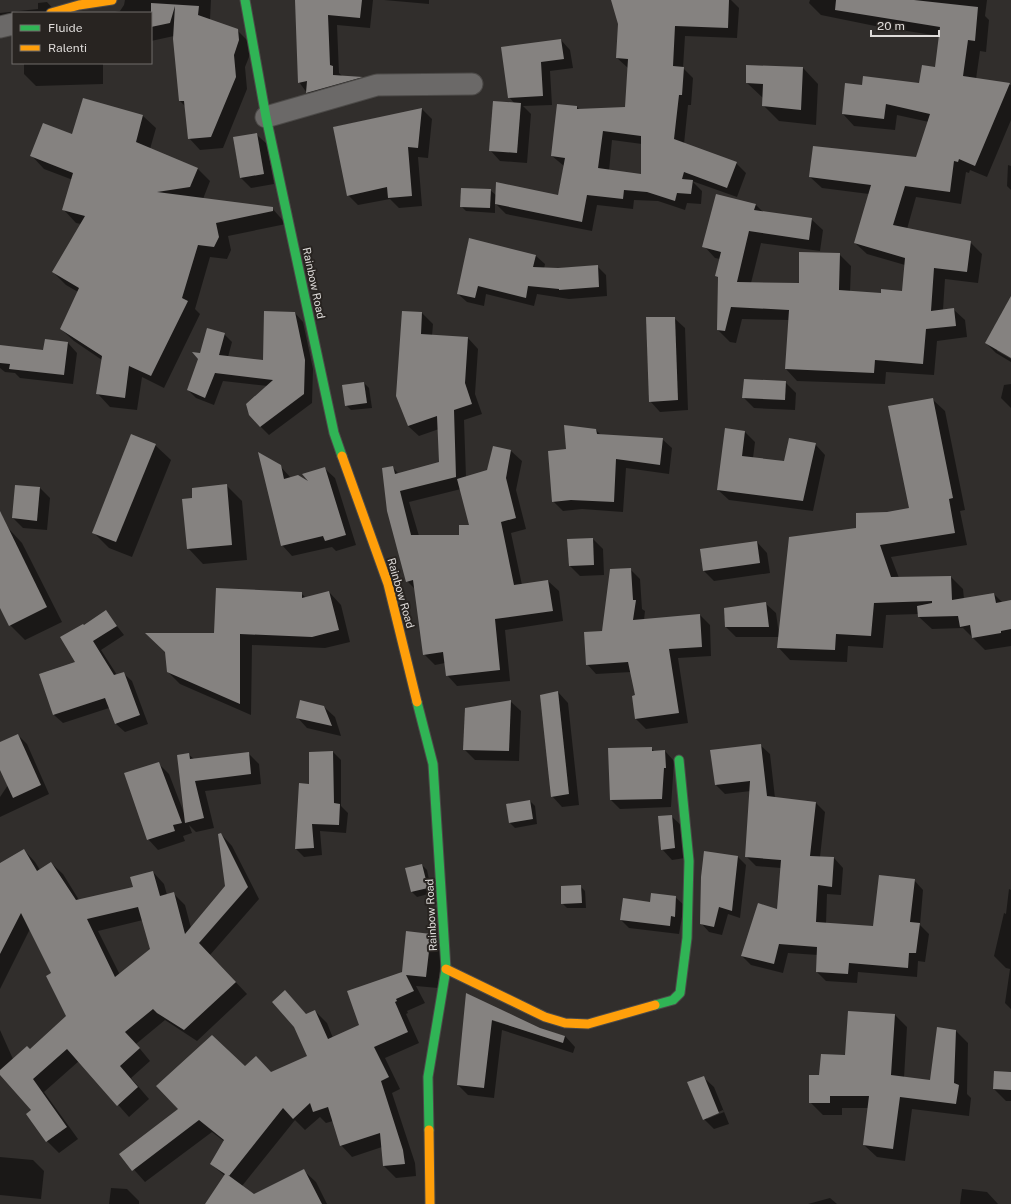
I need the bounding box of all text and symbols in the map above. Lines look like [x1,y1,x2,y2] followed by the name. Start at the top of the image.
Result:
[12,12,152,64] legend
[871,12,939,38] scale bar
[877,19,905,33] text: 20 m
[48,21,83,35] text: Fluide
[48,41,87,55] text: Ralenti
[301,246,327,320] street label: Rainbow Road
[385,556,417,630] street label: Rainbow Road
[423,878,439,952] street label: Rainbow Road

